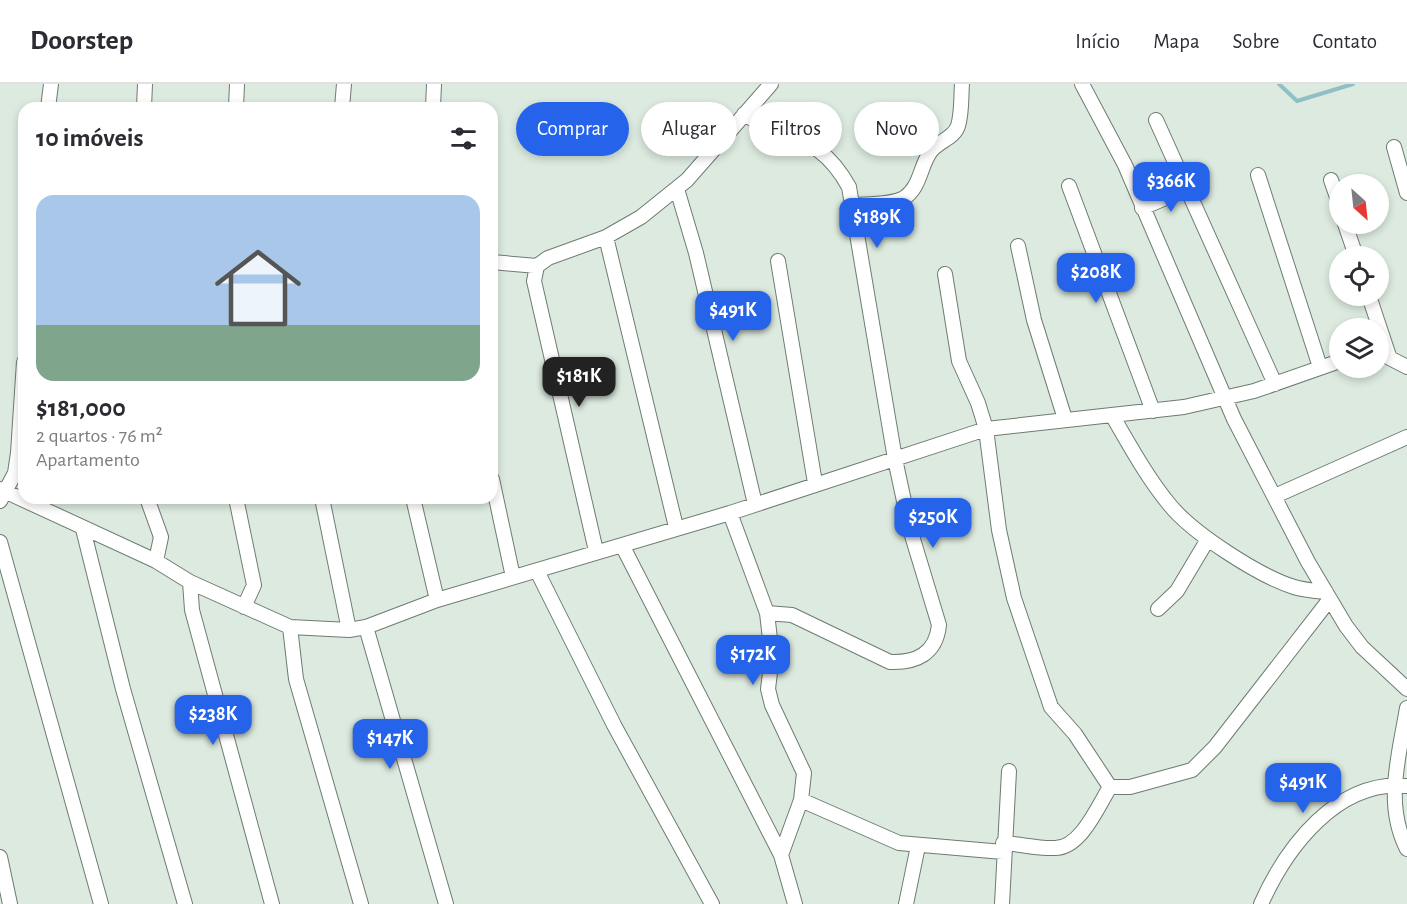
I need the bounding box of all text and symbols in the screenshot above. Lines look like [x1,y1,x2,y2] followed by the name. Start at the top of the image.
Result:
[30,27,133,55] text: Doorstep
[1075,31,1120,52] text: Início
[1153,31,1200,52] text: Mapa
[1233,31,1279,52] text: Sobre
[1312,31,1377,52] text: Contato
[516,102,629,156] chip: Comprar
[641,102,737,156] chip: Alugar
[749,102,842,156] chip: Filtros
[854,102,939,156] chip: Novo
[447,122,480,155] icon: filters
[36,125,143,151] text: 10 imóveis
[1129,162,1213,213] pin: $366K
[1147,171,1195,191] text: $366K
[1329,174,1389,234] north arrow
[1329,174,1389,378] map controls
[835,198,919,249] pin: $189K
[853,207,901,227] text: $189K
[204,234,312,342] icon: home
[1329,246,1389,306] button: locate
[1054,253,1138,304] pin: $208K
[1071,262,1121,282] text: $208K
[691,291,775,342] pin: $491K
[709,300,757,320] text: $491K
[1329,318,1389,378] button: layers
[537,357,621,408] pin: $181K
[557,366,601,386] text: $181K
[36,395,126,421] text: $181,000
[36,426,163,446] text: 2 quartos · 76 m²
[36,450,140,470] text: Apartamento
[891,498,975,549] pin: $250K
[908,507,958,527] text: $250K
[711,635,795,686] pin: $172K
[730,644,776,664] text: $172K
[171,695,255,746] pin: $238K
[189,704,237,724] text: $238K
[348,719,432,770] pin: $147K
[367,728,413,748] text: $147K
[1261,763,1345,814] pin: $491K
[1279,772,1327,792] text: $491K

